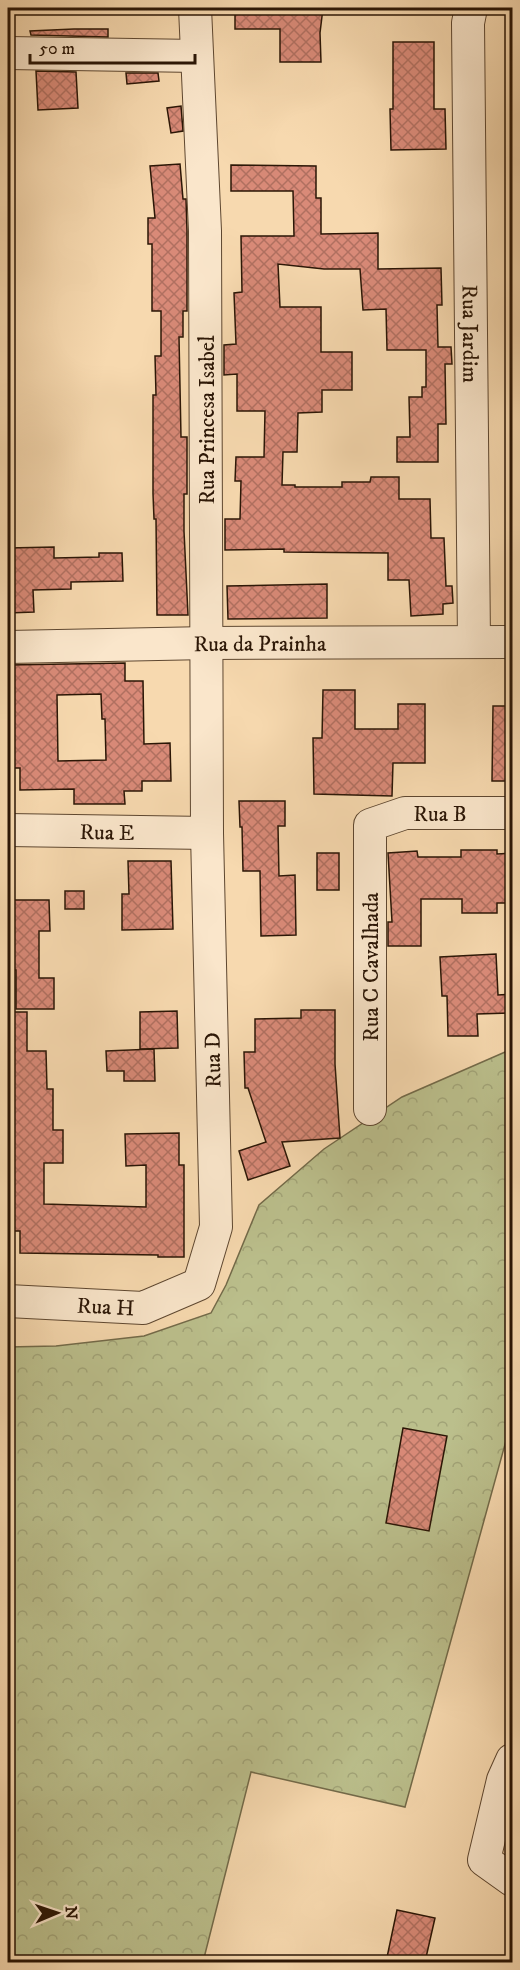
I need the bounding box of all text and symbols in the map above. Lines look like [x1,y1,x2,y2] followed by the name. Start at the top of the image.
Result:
[30,27,195,65] scale bar
[39,38,75,60] text: 50 m
[456,284,483,383] street label: Rua Jardim
[194,335,221,505] street label: Rua Princesa Isabel
[193,631,327,658] street label: Rua da Prainha
[413,801,467,828] street label: Rua B
[79,819,135,847] street label: Rua E
[358,892,385,1042] street label: Rua C Cavalhada
[200,1032,227,1088] street label: Rua D
[76,1293,135,1323] street label: Rua H
[27,1883,87,1943] north arrow
[61,1906,81,1919] text: N

